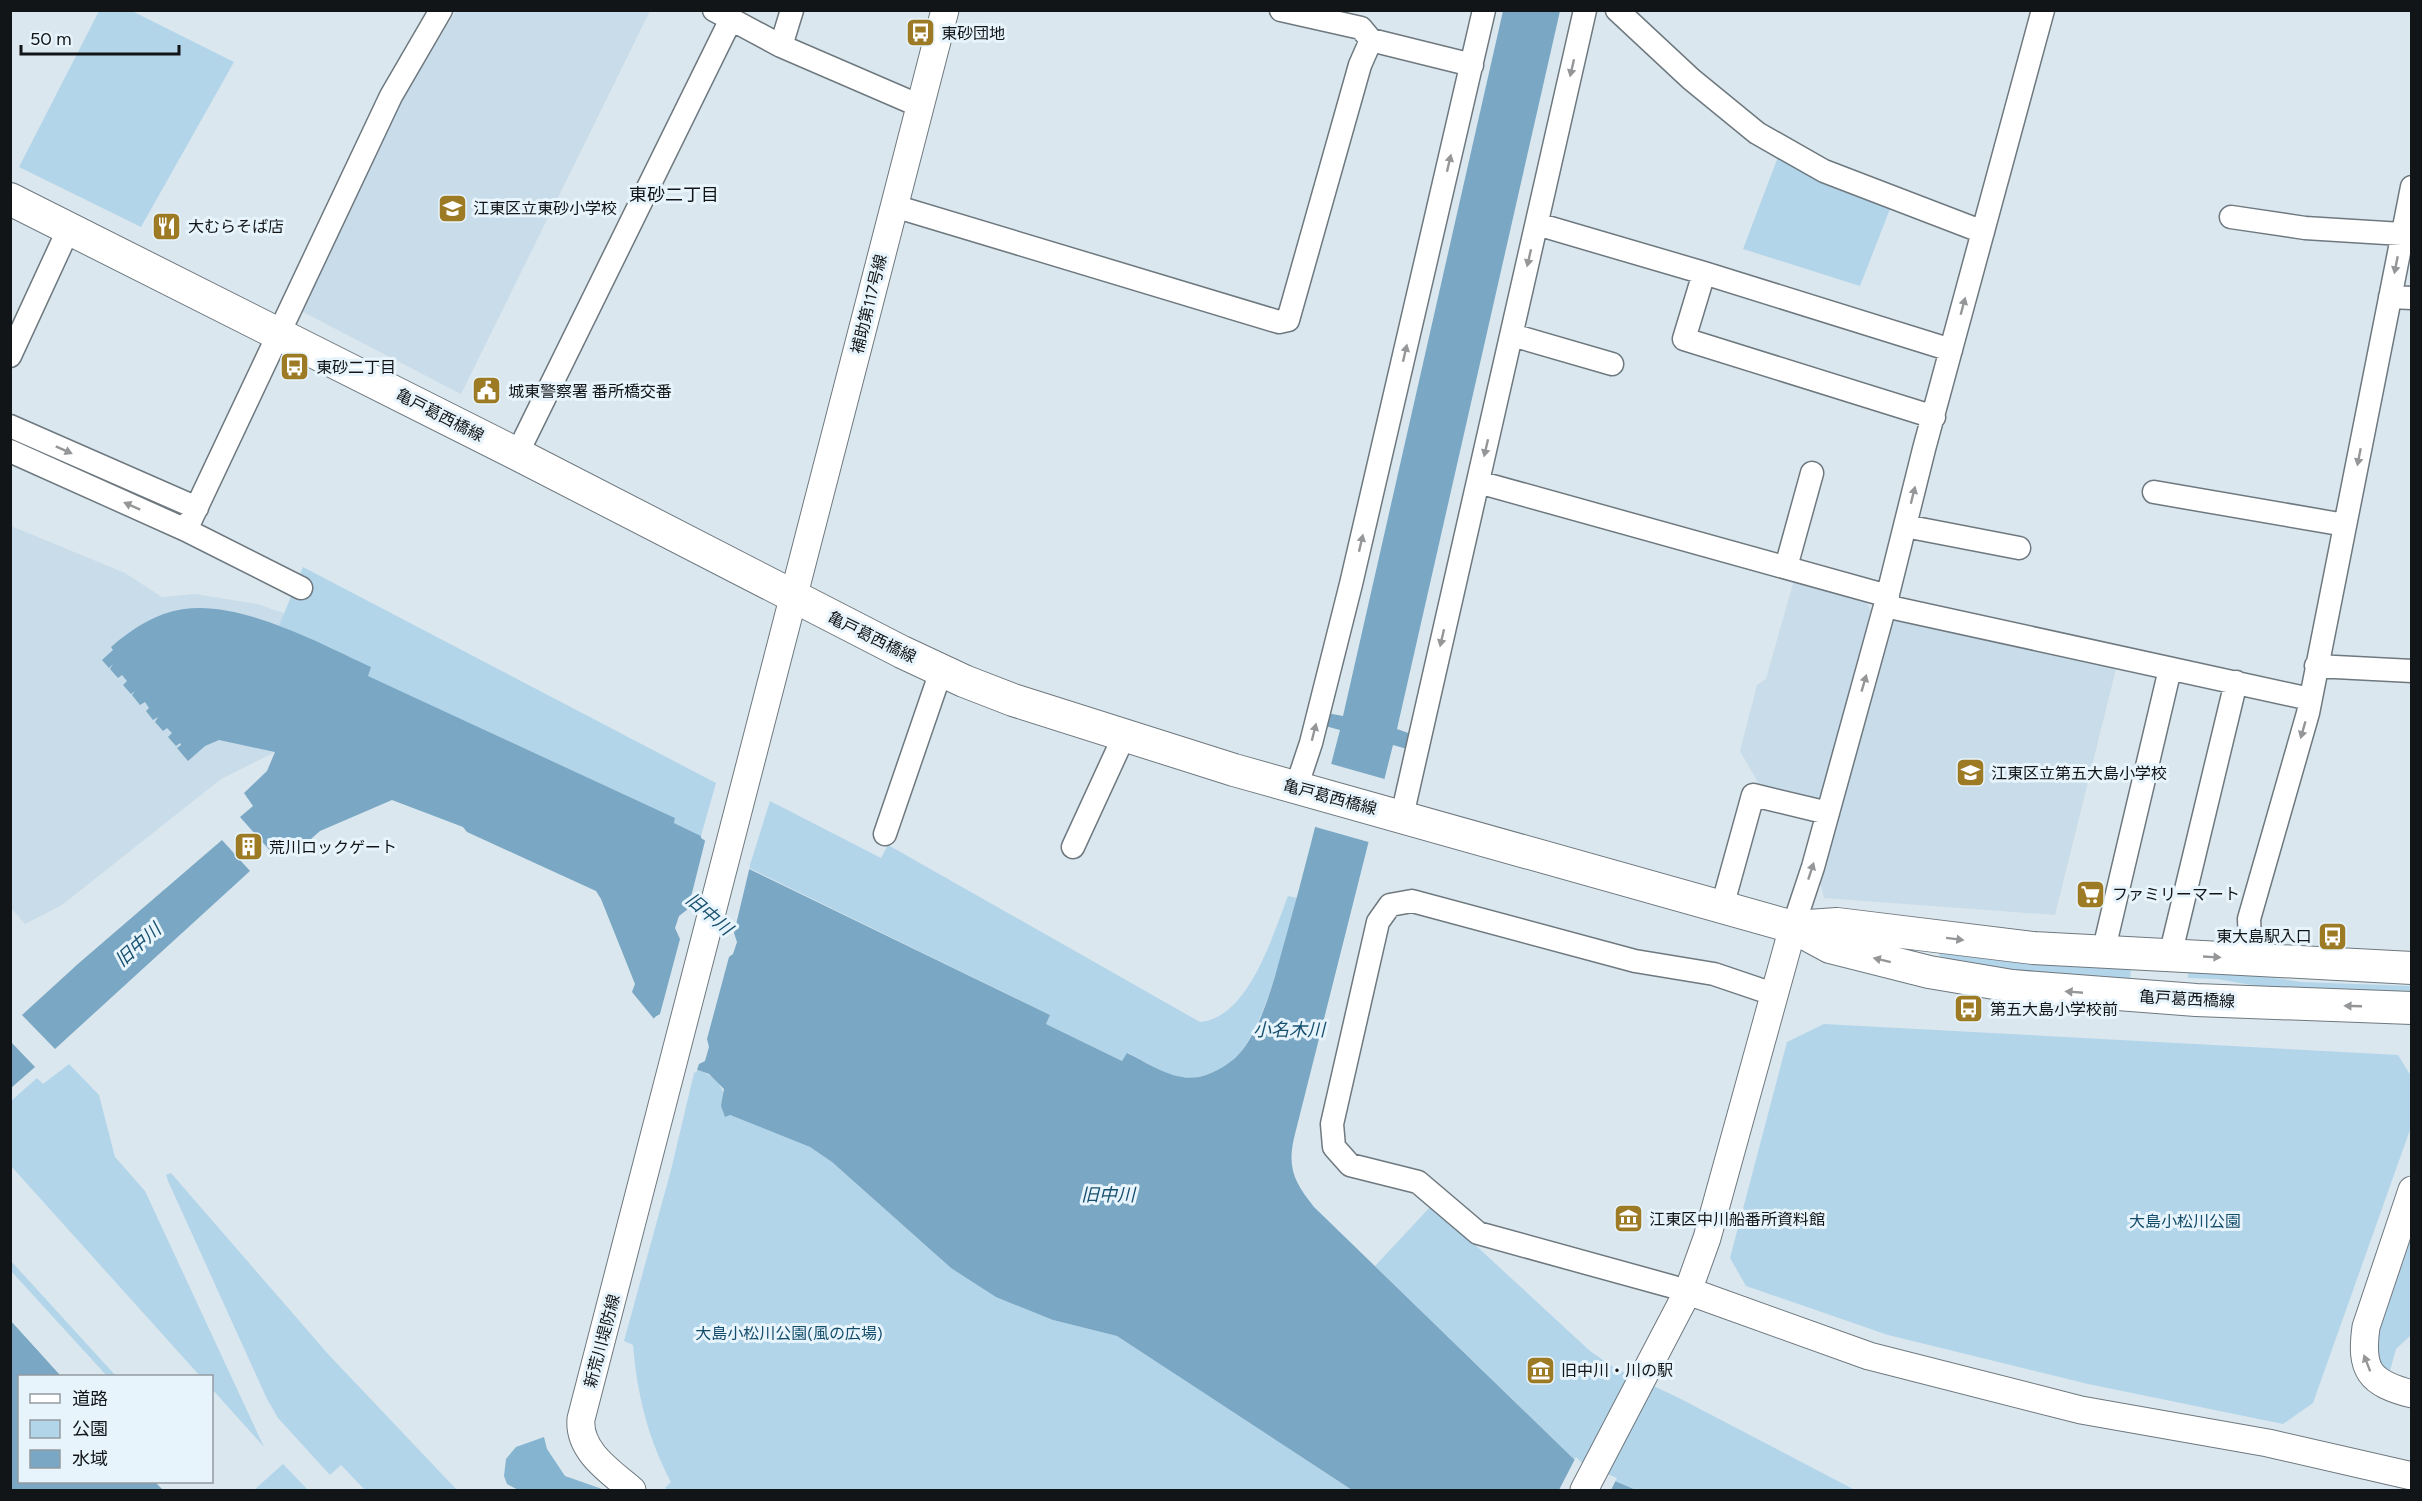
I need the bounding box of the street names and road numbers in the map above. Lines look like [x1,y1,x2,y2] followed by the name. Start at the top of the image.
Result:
[847,252,891,356] street label: 補助第117号線
[393,385,487,445] street label: 亀戸葛西橋線
[825,607,919,667] street label: 亀戸葛西橋線
[1281,775,1379,819] street label: 亀戸葛西橋線
[2139,987,2235,1011] street label: 亀戸葛西橋線
[580,1292,624,1390] street label: 新荒川堤防線

